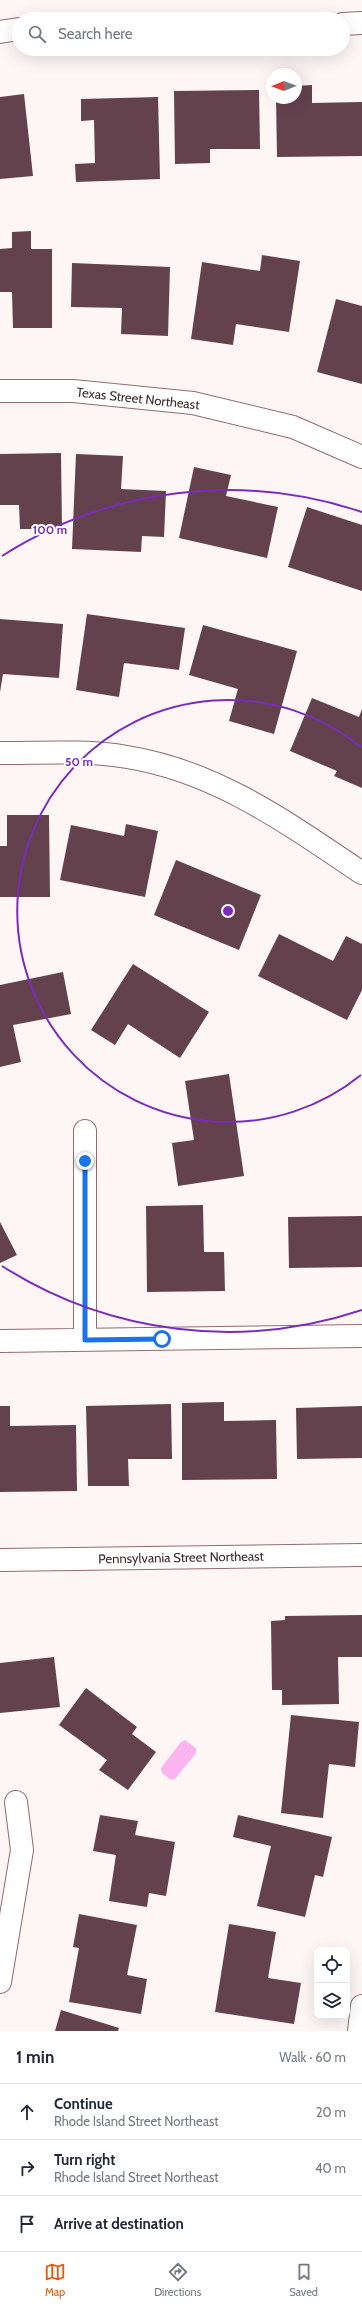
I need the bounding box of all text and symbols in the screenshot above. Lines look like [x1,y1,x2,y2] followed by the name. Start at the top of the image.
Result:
[12,12,350,56] search box
[26,23,48,45] icon: search
[58,25,133,43] text: Search here
[266,68,302,104] north arrow
[76,384,201,412] street label: Texas Street Northeast
[33,522,67,537] text: 100 m
[65,754,93,769] text: 50 m
[221,904,235,918] centre of rings
[76,1152,94,1170] route end
[153,1330,171,1348] route start
[98,1548,265,1566] street label: Pennsylvania Street Northeast
[314,1947,350,2019] map controls
[314,1947,350,1983] button: locate
[314,1983,350,2019] button: layers
[16,2047,54,2067] text: 1 min
[279,2049,346,2065] text: Walk · 60 m
[54,2095,113,2113] text: Continue
[16,2101,38,2123] icon: ahead
[316,2104,346,2120] text: 20 m
[54,2113,219,2129] text: Rhode Island Street Northeast
[54,2151,115,2169] text: Turn right
[16,2157,38,2179] icon: right
[315,2160,346,2176] text: 40 m
[54,2169,219,2185] text: Rhode Island Street Northeast
[16,2213,38,2235] icon: arrive
[54,2215,184,2233] text: Arrive at destination
[44,2261,66,2299] tab: Map
[154,2261,201,2299] tab: Directions
[289,2261,318,2299] tab: Saved

